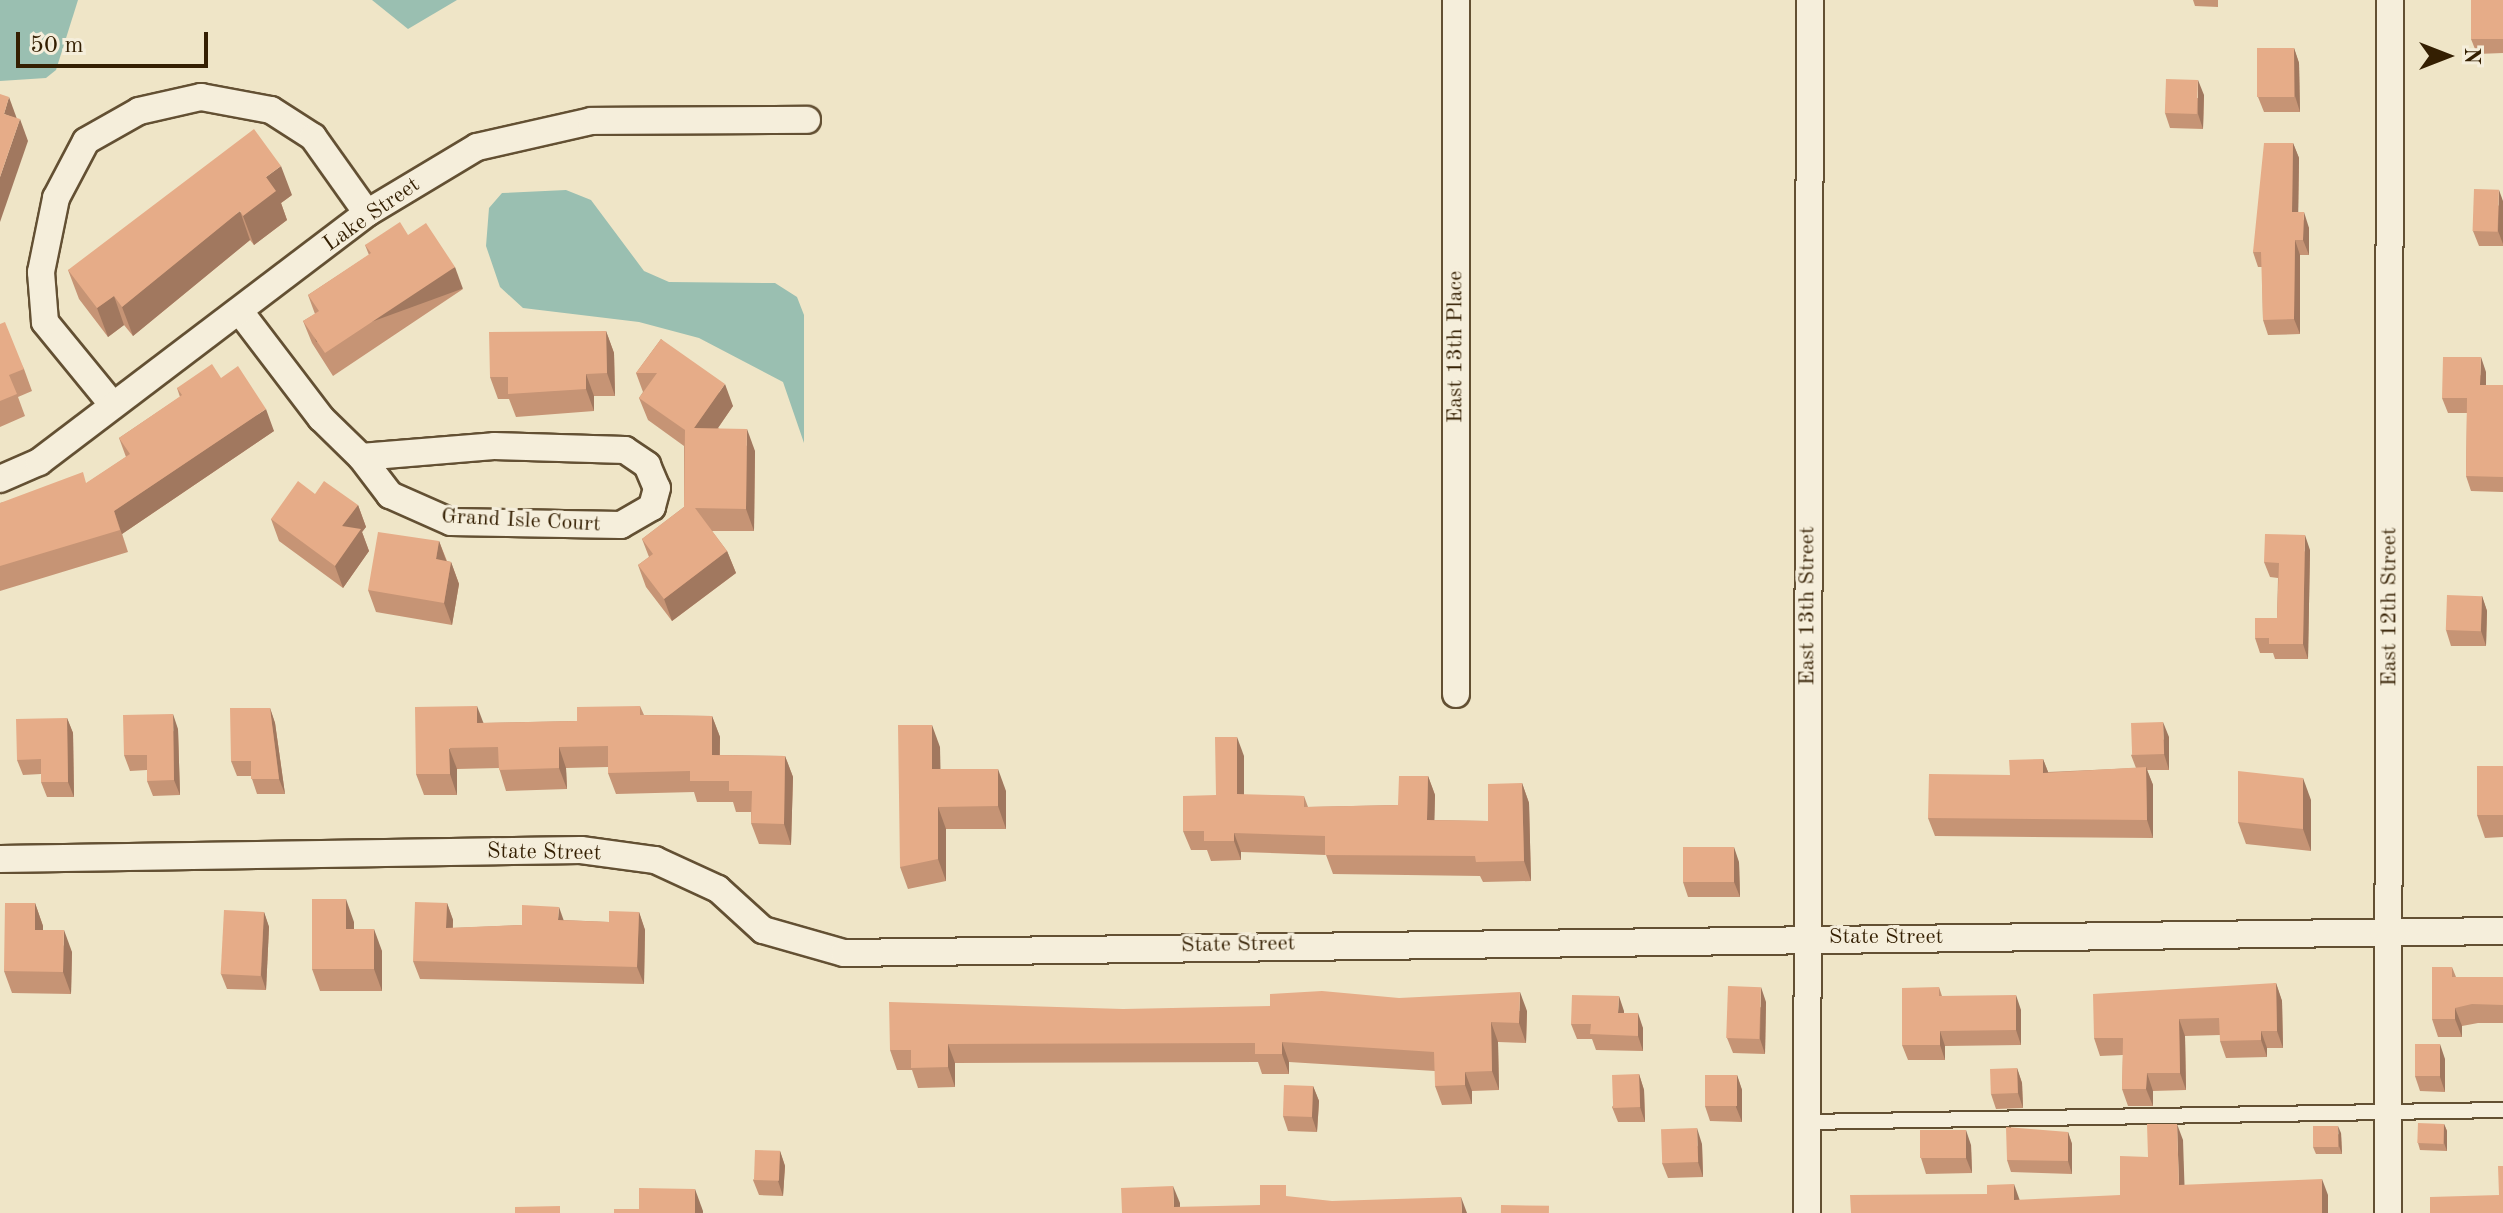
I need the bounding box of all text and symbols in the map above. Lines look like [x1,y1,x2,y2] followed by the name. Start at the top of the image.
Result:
[20,16,212,66] scale bar
[2407,16,2487,96] north arrow
[30,34,84,58] text: 50 m
[2460,48,2482,64] text: N
[319,172,425,258] street label: Lake Street
[1443,271,1469,423] street label: East 13th Place
[441,504,601,538] street label: Grand Isle Court
[1795,526,1821,686] street label: East 13th Street
[2377,527,2403,687] street label: East 12th Street
[487,839,601,867] street label: State Street
[1829,925,1943,951] street label: State Street
[1181,931,1295,959] street label: State Street

